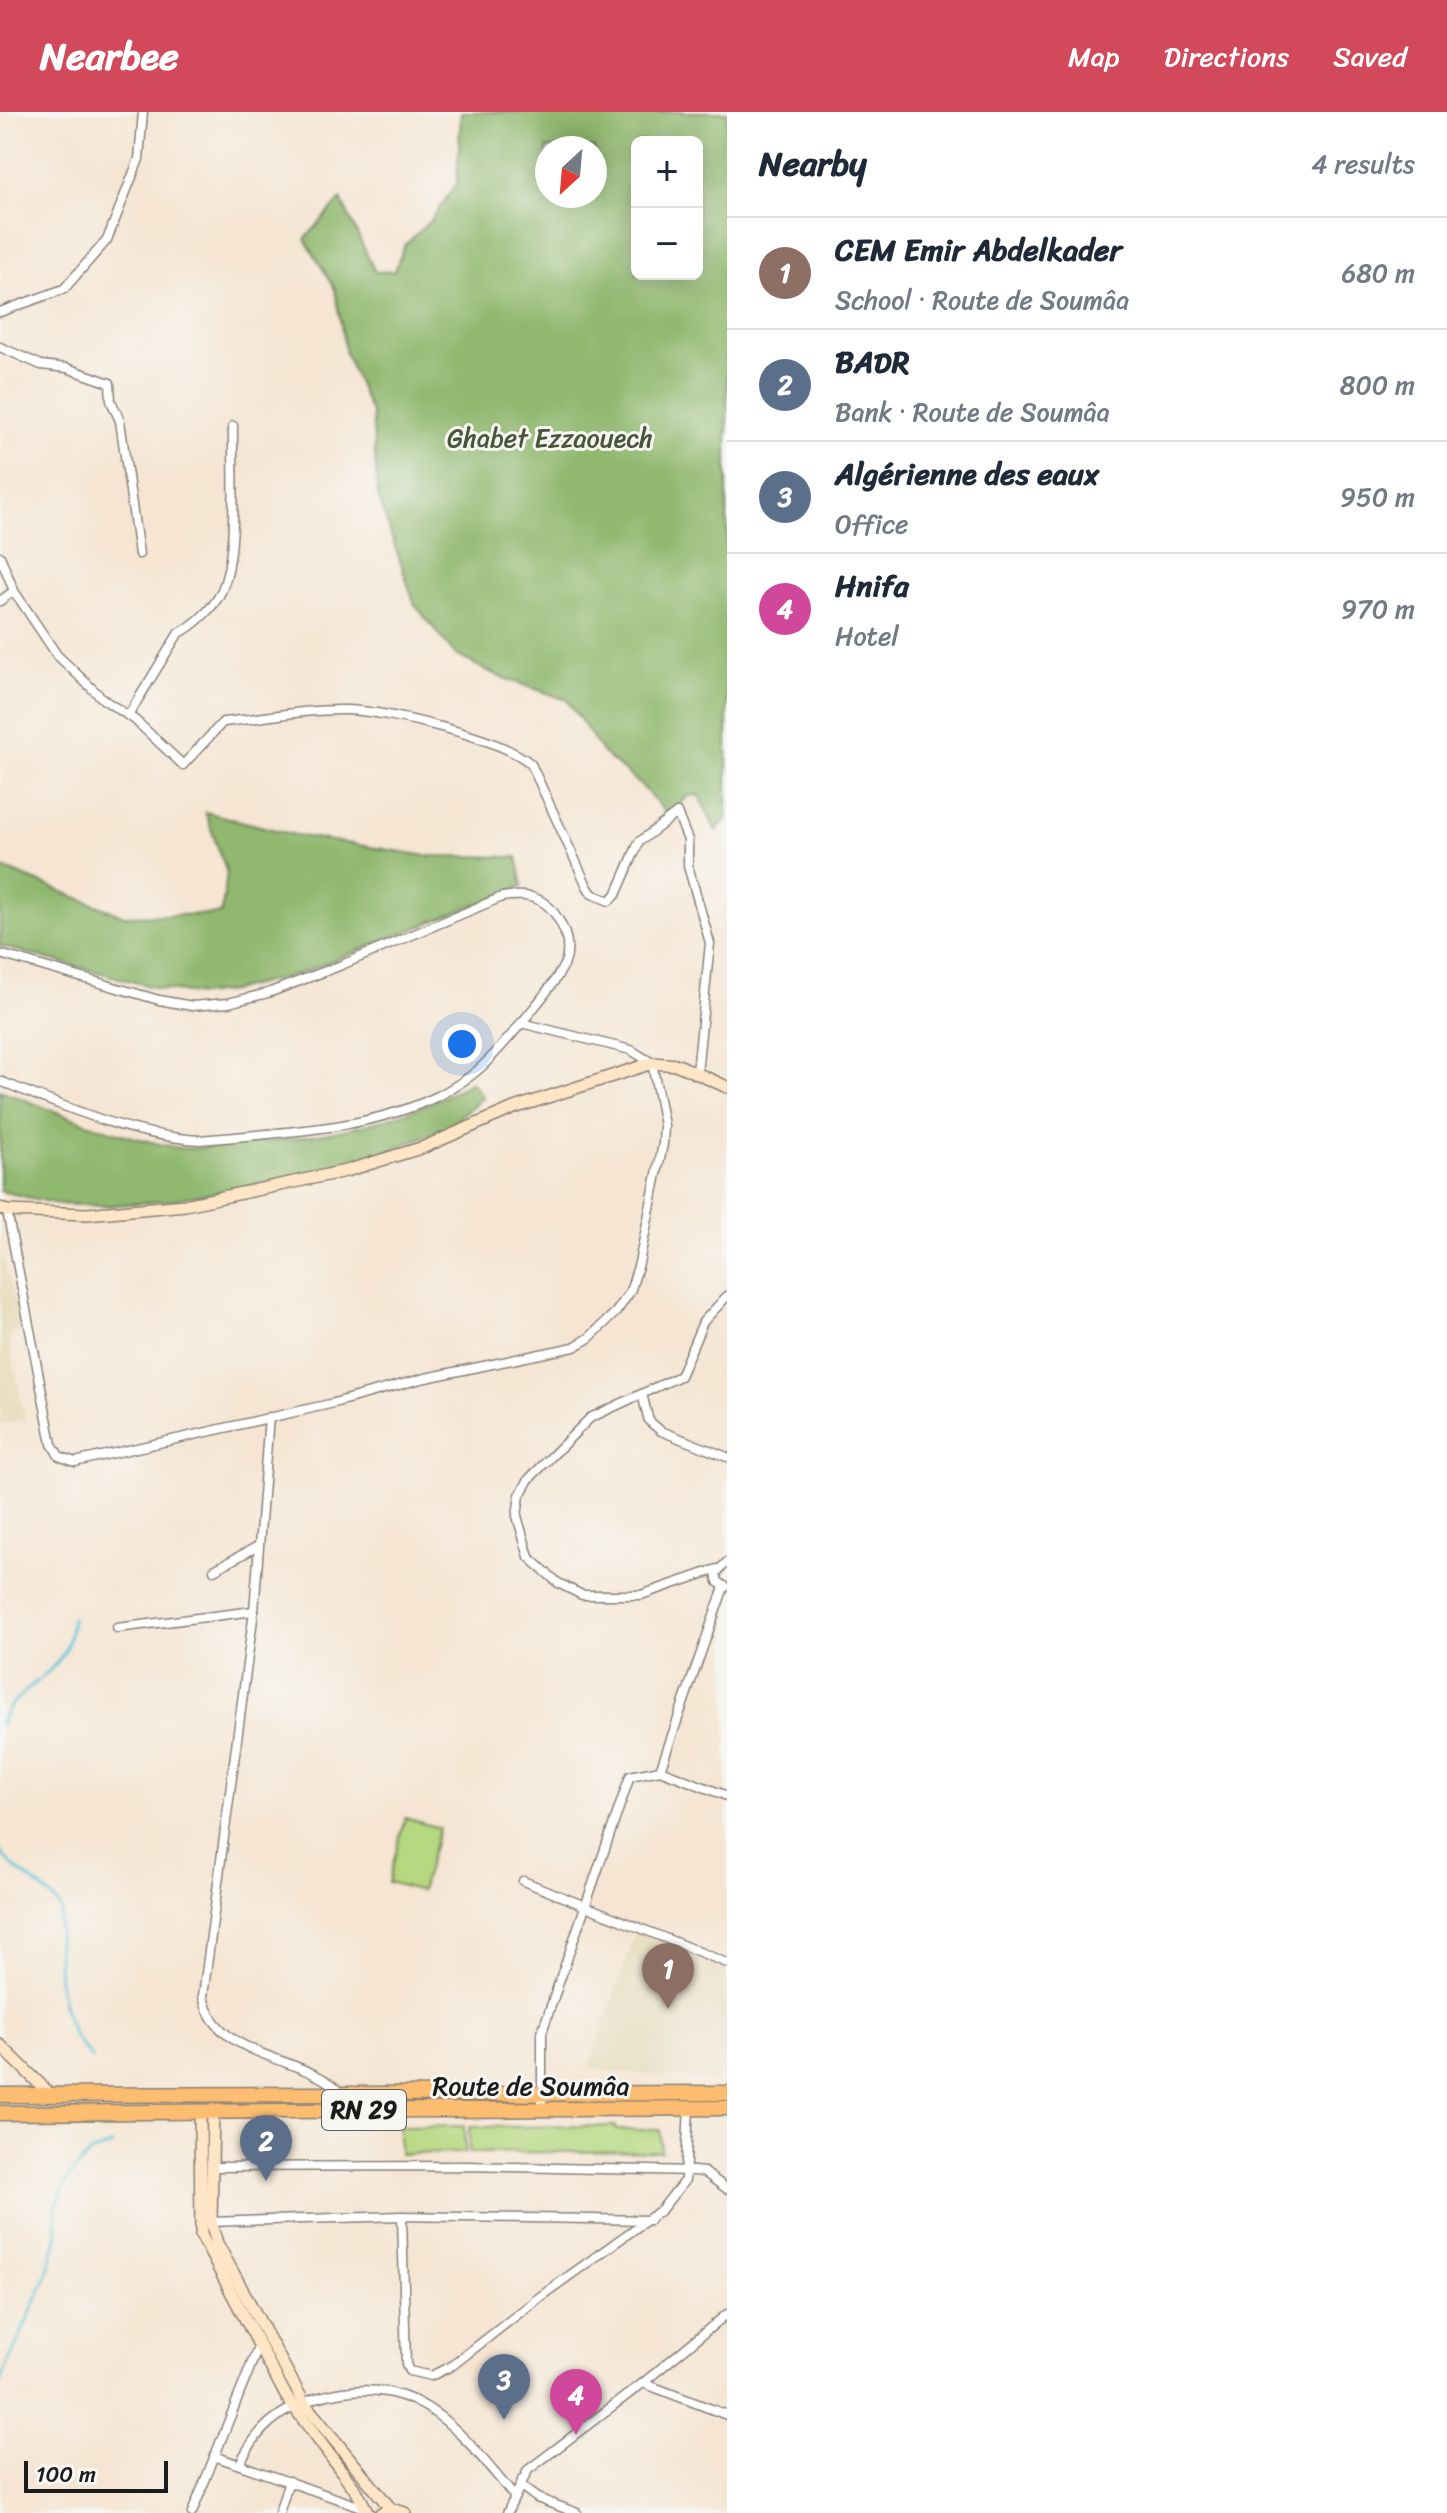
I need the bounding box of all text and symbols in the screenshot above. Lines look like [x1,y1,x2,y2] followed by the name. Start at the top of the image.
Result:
[40,23,179,90] text: Nearbee
[1068,32,1120,81] text: Map
[1164,32,1289,81] text: Directions
[1333,32,1407,81] text: Saved
[759,134,867,194] text: Nearby
[535,136,607,208] north arrow
[631,136,703,280] map controls
[631,136,703,208] button: +
[1311,141,1415,187] text: 4 results
[631,208,703,280] button: −
[835,223,1122,277] text: CEM Emir Abdelkader
[779,250,791,296] text: 1
[1341,250,1415,296] text: 680 m
[835,277,1129,323] text: School · Route de Soumâa
[835,335,909,389] text: BADR
[777,362,793,408] text: 2
[1340,362,1415,408] text: 800 m
[835,389,1110,435] text: Bank · Route de Soumâa
[447,415,653,461] park label: Ghabet Ezzaouech
[835,447,1099,501] text: Algérienne des eaux
[778,474,792,520] text: 3
[1340,474,1415,520] text: 950 m
[835,501,908,547] text: Office
[835,559,909,613] text: Hnifa
[777,586,793,632] text: 4
[1341,586,1415,632] text: 970 m
[835,613,899,659] text: Hotel
[442,1024,482,1064] your location
[642,1943,694,2009] pin: 1
[433,2063,629,2109] street label: Route de Soumâa
[322,2090,406,2130] road number: RN 29
[240,2115,292,2181] pin: 2
[478,2354,530,2420] pin: 3
[550,2369,602,2435] pin: 4
[36,2455,96,2494] text: 100 m
[24,2457,168,2493] scale bar

